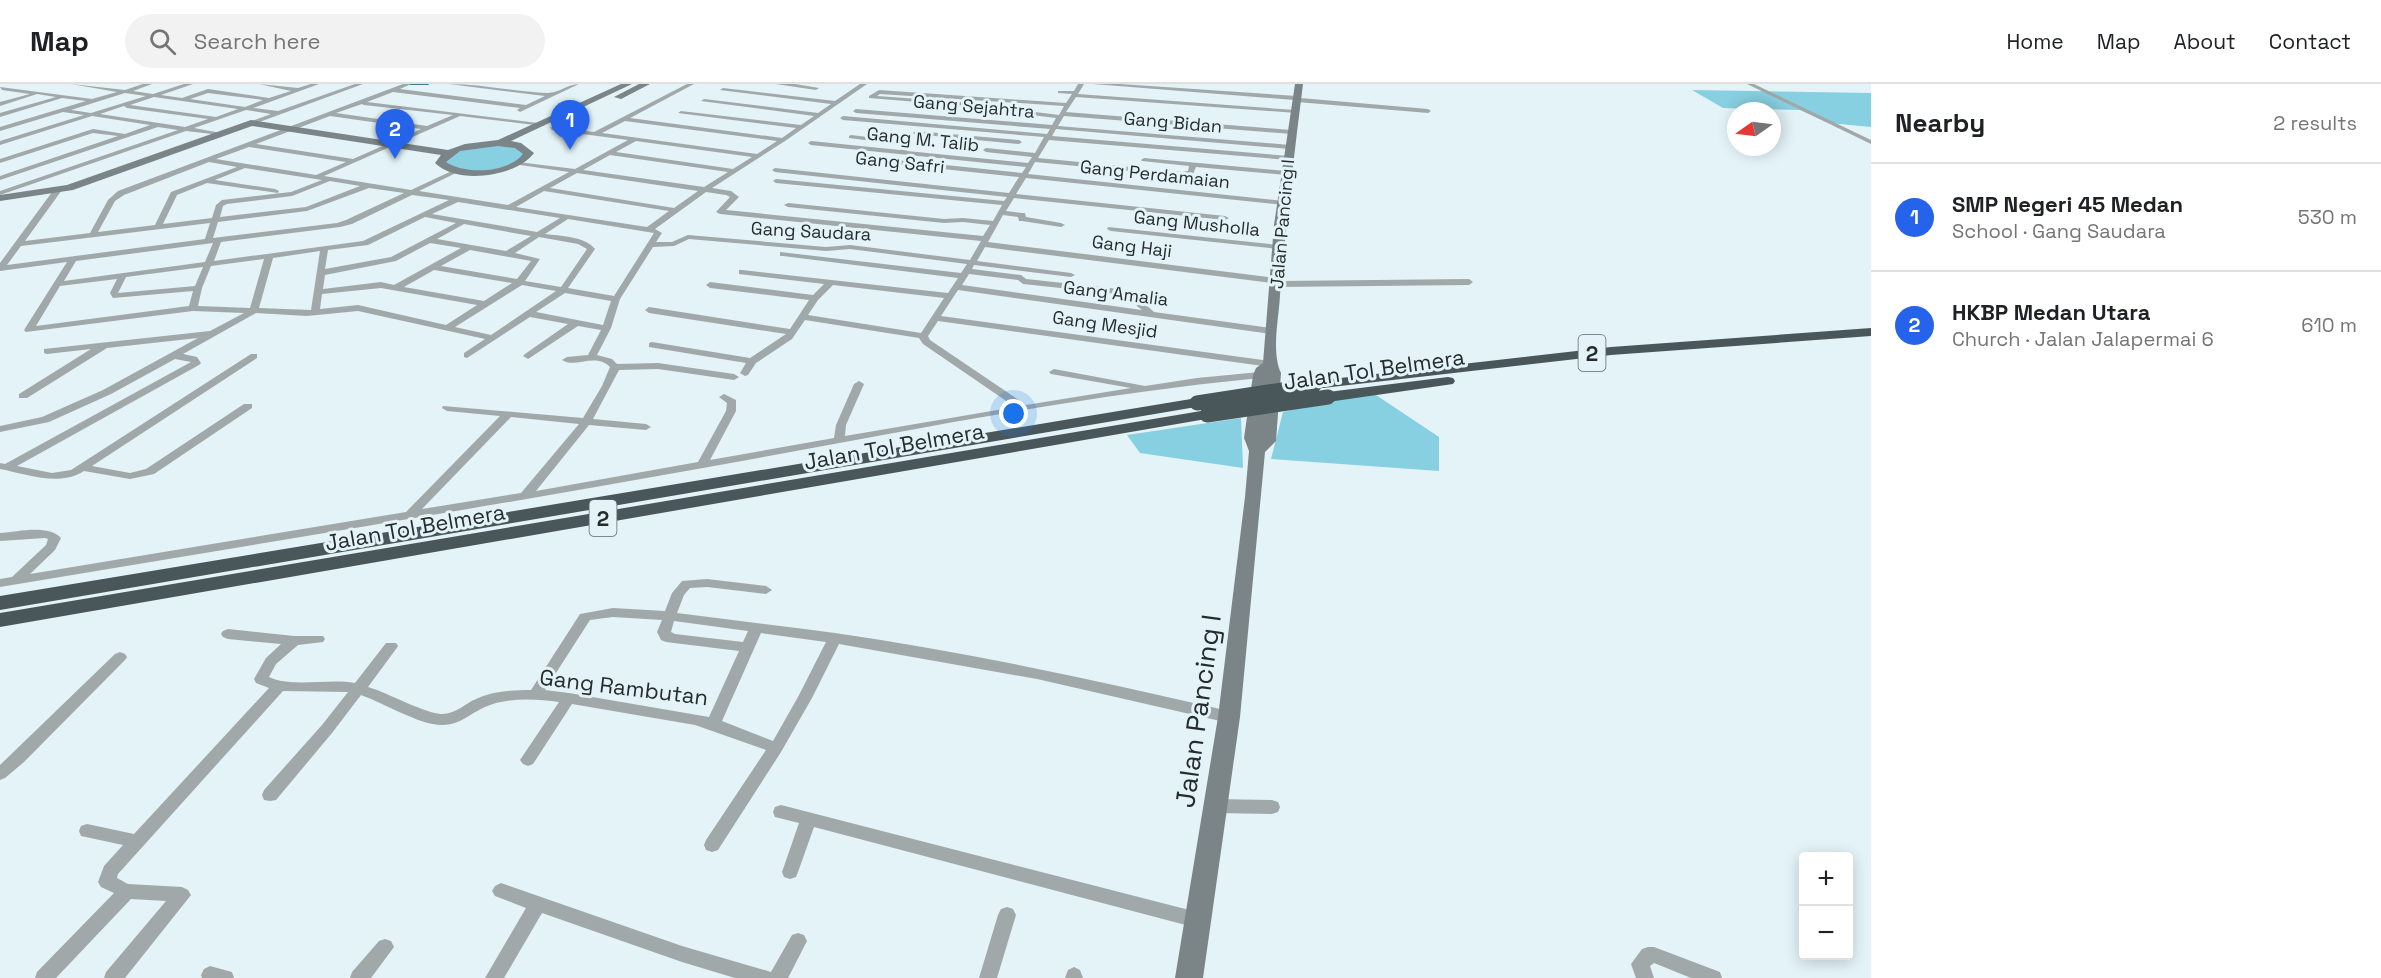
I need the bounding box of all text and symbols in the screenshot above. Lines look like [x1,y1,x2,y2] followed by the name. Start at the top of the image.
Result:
[125,14,545,68] search box
[30,23,89,59] text: Map
[146,25,179,58] icon: search
[194,27,321,55] text: Search here
[2006,28,2064,55] text: Home
[2097,28,2141,55] text: Map
[2174,28,2236,55] text: About
[2269,28,2351,55] text: Contact
[912,89,1036,123] street label: Gang Sejahtra
[550,100,590,150] pin: 1
[1727,102,1781,156] north arrow
[1123,106,1223,138] street label: Gang Bidan
[1895,106,1985,140] text: Nearby
[376,110,414,159] pin: 2
[2273,110,2357,136] text: 2 results
[866,122,980,156] street label: Gang M. Talib
[854,146,946,178] street label: Gang Safri
[1079,155,1231,193] street label: Gang Perdamaian
[1265,158,1299,290] street label: Jalan Pancing I
[1952,190,2183,218] text: SMP Negeri 45 Medan
[1910,204,1919,230] text: 1
[2298,204,2357,230] text: 530 m
[1133,205,1261,241] street label: Gang Musholla
[750,216,872,246] street label: Gang Saudara
[1952,218,2166,244] text: School · Gang Saudara
[1091,230,1173,262] street label: Gang Haji
[1062,275,1170,311] street label: Gang Amalia
[1952,298,2150,326] text: HKBP Medan Utara
[1051,305,1159,343] street label: Gang Mesjid
[1909,312,1920,338] text: 2
[2301,312,2357,338] text: 610 m
[1952,326,2214,352] text: Church · Jalan Jalapermai 6
[1578,335,1606,371] road number: 2
[1282,342,1467,396] street label: Jalan Tol Belmera
[999,399,1028,428] your location
[802,416,987,476] street label: Jalan Tol Belmera
[323,497,508,557] street label: Jalan Tol Belmera
[590,500,616,536] road number: 2
[1167,612,1229,810] street label: Jalan Pancing I
[538,663,710,711] street label: Gang Rambutan
[1799,852,1853,960] map controls
[1799,852,1853,906] button: +
[1799,906,1853,960] button: −

